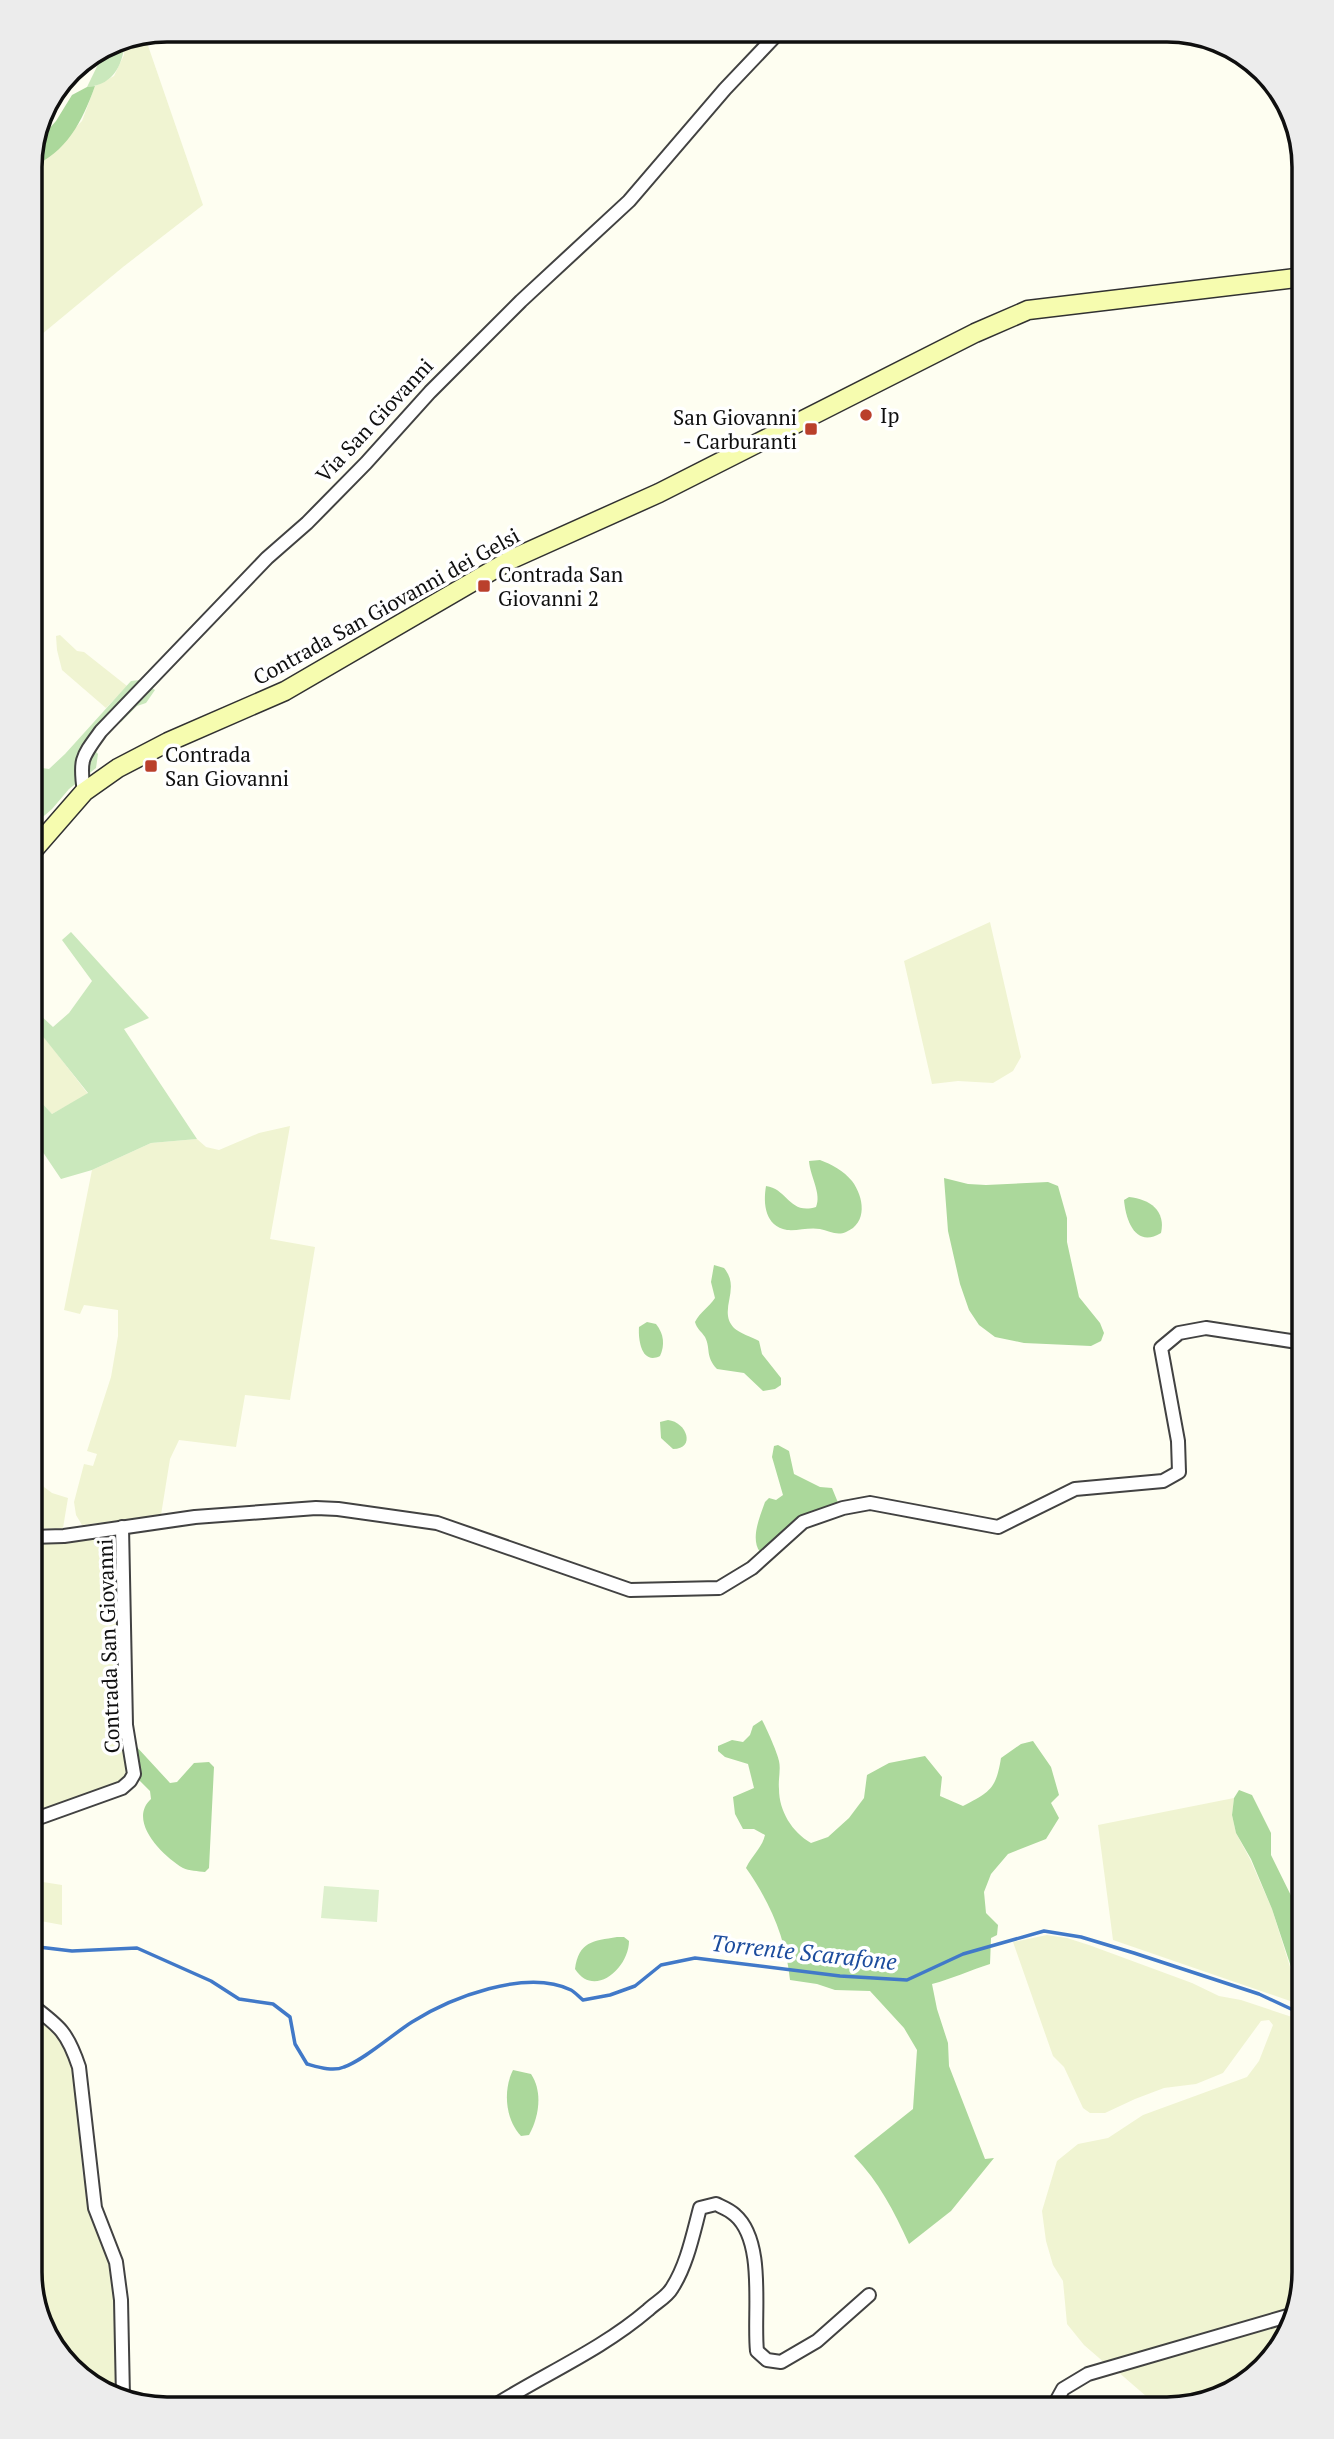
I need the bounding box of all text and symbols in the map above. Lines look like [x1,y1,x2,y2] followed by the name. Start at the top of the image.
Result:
[309,352,439,488] street label: Via San Giovanni
[880,401,899,429] place label: Ip
[673,403,797,455] place label: San Giovanni - Carburanti
[858,407,874,423] marker: Ip
[803,421,819,437] marker: San Giovanni - Carburanti
[248,521,524,691] street label: Contrada San Giovanni dei Gelsi
[498,560,624,612] place label: Contrada San Giovanni 2
[476,578,492,594] marker: Contrada San Giovanni 2
[165,740,289,792] place label: Contrada San Giovanni
[143,758,159,774] marker: Contrada San Giovanni
[90,1538,126,1754] street label: Contrada San Giovanni
[710,1927,898,1977] water label: Torrente Scarafone

